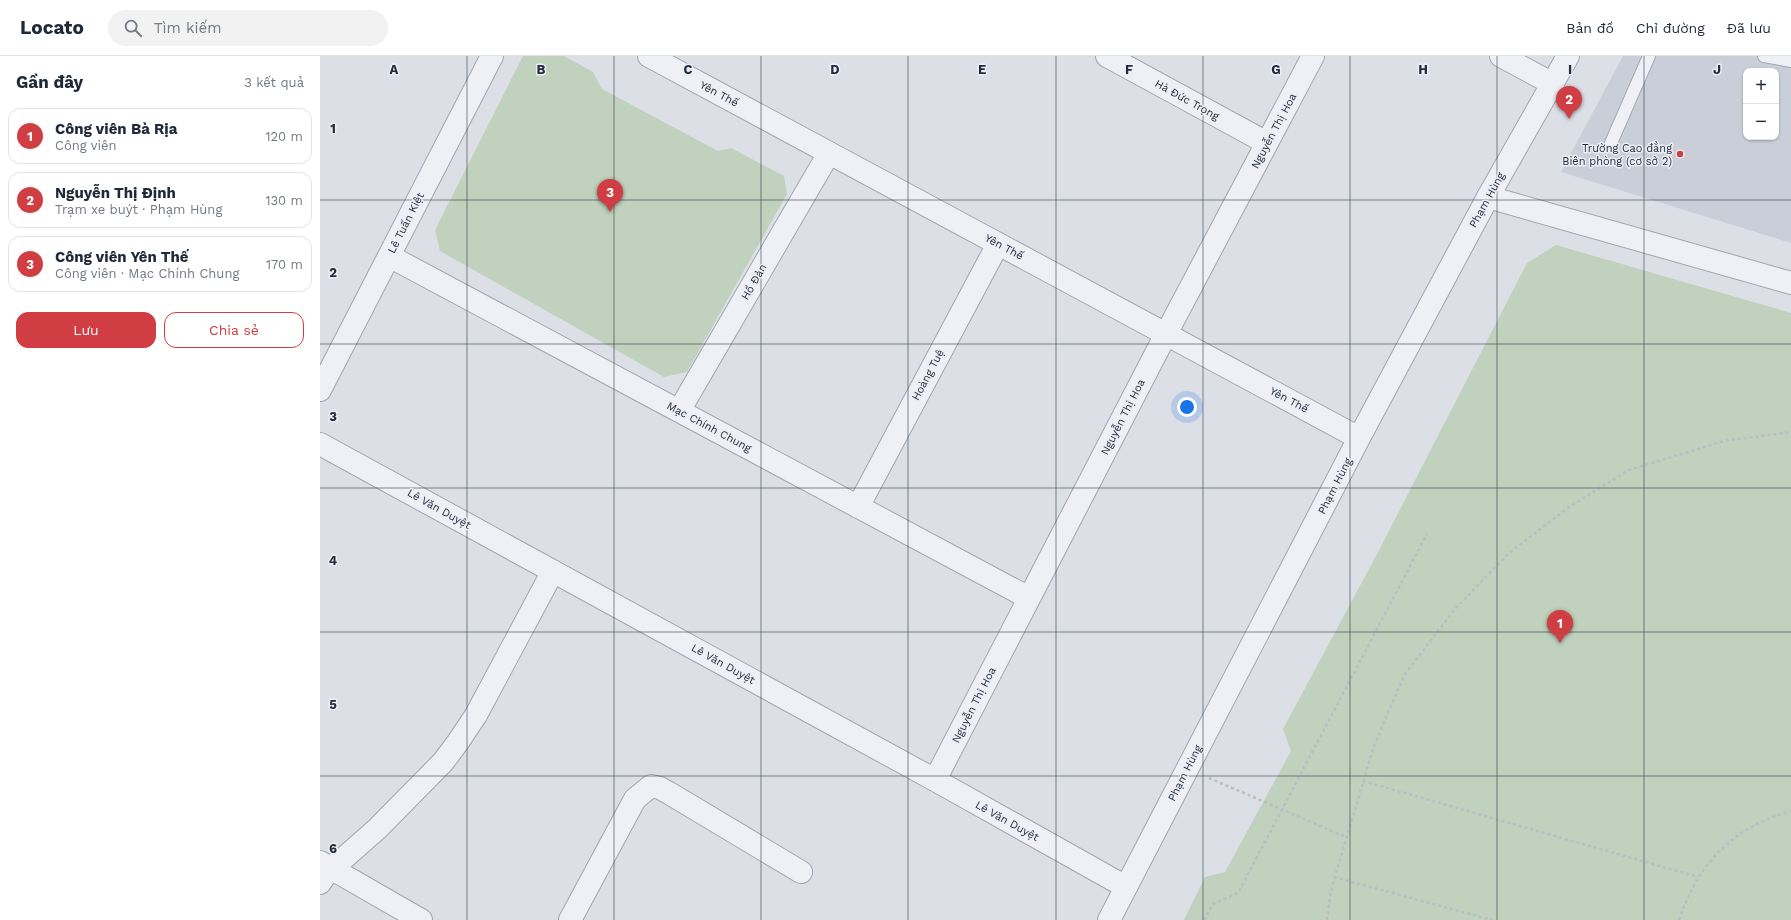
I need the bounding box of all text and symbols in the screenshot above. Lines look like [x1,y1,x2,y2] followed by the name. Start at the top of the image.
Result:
[108,10,388,46] search box
[20,16,84,39] text: Locato
[122,17,144,39] icon: search
[154,19,221,37] text: Tìm kiếm
[1566,20,1614,36] text: Bản đồ
[1636,20,1705,36] text: Chỉ đường
[1727,20,1771,36] text: Đã lưu
[390,62,399,77] text: A
[537,62,546,77] text: B
[684,62,693,77] text: C
[830,62,840,77] text: D
[978,62,986,77] text: E
[1125,62,1133,77] text: F
[1271,62,1281,77] text: G
[1418,62,1428,77] text: H
[1568,62,1572,77] text: I
[1713,62,1721,77] text: J
[1743,68,1779,140] map controls
[1743,68,1779,104] button: +
[16,72,83,92] text: Gần đây
[244,75,304,90] text: 3 kết quả
[1152,77,1222,123] street label: Hà Đức Trọng
[698,78,741,110] street label: Yên Thế
[1556,86,1582,119] pin: 2
[1248,91,1299,171] street label: Nguyễn Thị Hoa
[1743,104,1779,140] button: −
[55,120,177,138] text: Công viên Bà Rịa
[330,121,336,136] text: 1
[27,129,33,144] text: 1
[265,129,303,144] text: 120 m
[55,138,117,153] text: Công viên
[1562,141,1672,168] place label: Trường Cao đẳng Biên phòng (cơ sở 2)
[1675,149,1685,159] marker: Trường Cao đẳng Biên phòng (cơ sở 2)
[1466,170,1508,230] street label: Phạm Hùng
[597,179,623,212] pin: 3
[55,184,176,202] text: Nguyễn Thị Định
[385,190,427,256] street label: Lê Tuấn Kiệt
[26,193,34,208] text: 2
[265,193,303,208] text: 130 m
[55,202,222,217] text: Trạm xe buýt · Phạm Hùng
[983,231,1026,263] street label: Yên Thế
[55,248,188,266] text: Công viên Yên Thế
[26,257,34,272] text: 3
[266,257,303,272] text: 170 m
[738,262,770,302] street label: Hồ Đản
[329,265,337,280] text: 2
[55,266,239,281] text: Công viên · Mạc Chính Chung
[16,312,156,348] button: Lưu
[164,312,304,348] button: Chia sẻ
[909,347,947,403] street label: Hoàng Tuệ
[1097,376,1148,457] street label: Nguyễn Thị Hoa
[1268,384,1311,416] street label: Yên Thế
[1177,397,1197,417] your location
[664,399,754,455] street label: Mạc Chính Chung
[329,409,337,424] text: 3
[1315,456,1355,516] street label: Phạm Hùng
[405,486,473,532] street label: Lê Văn Duyệt
[329,553,338,568] text: 4
[1547,610,1573,643] pin: 1
[689,641,757,687] street label: Lê Văn Duyệt
[948,664,999,745] street label: Nguyễn Thị Hoa
[329,697,337,712] text: 5
[1165,743,1205,803] street label: Phạm Hùng
[973,798,1041,844] street label: Lê Văn Duyệt
[329,841,337,856] text: 6

